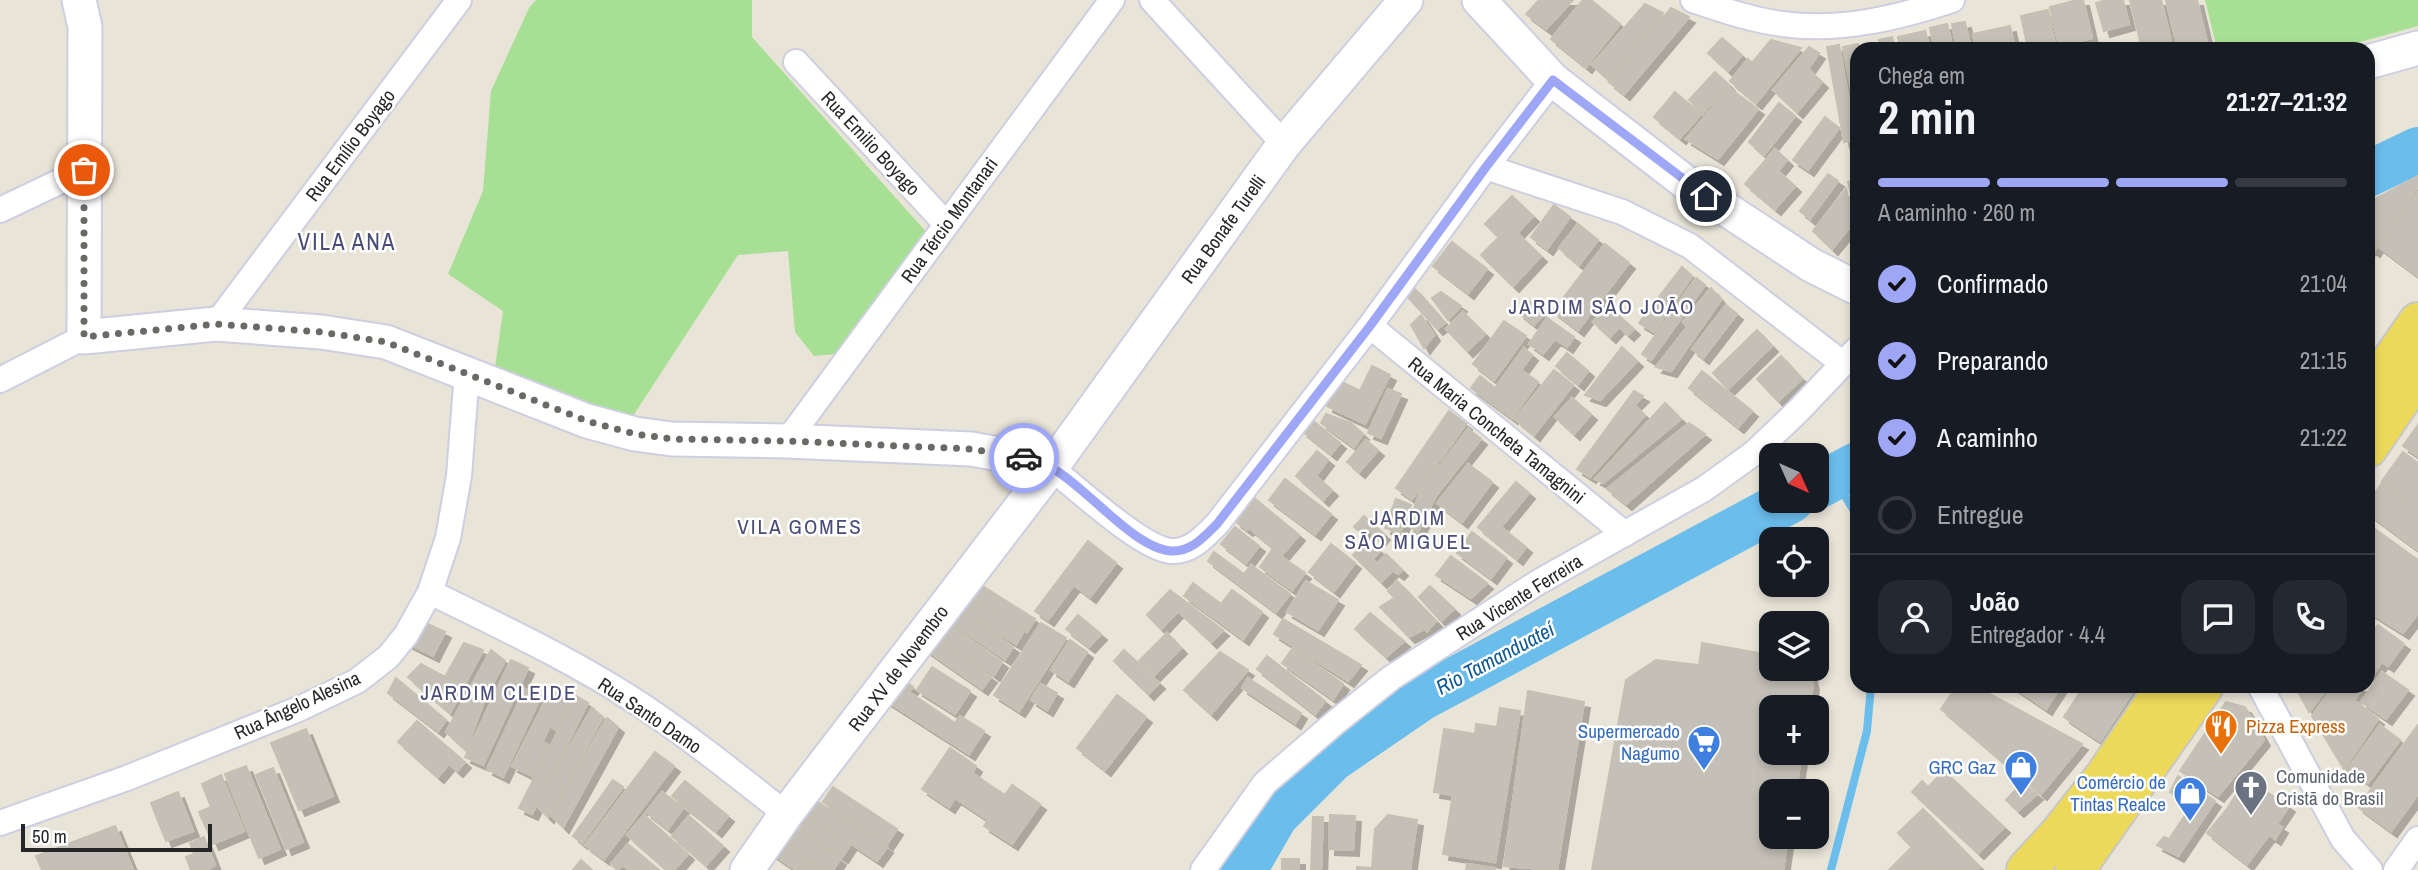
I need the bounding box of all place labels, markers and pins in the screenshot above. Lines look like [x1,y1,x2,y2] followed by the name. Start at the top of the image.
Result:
[54,140,114,200] pin
[1676,166,1736,226] pin
[2202,707,2240,756] restaurant icon: Pizza Express
[2246,713,2346,739] place label: Pizza Express
[1578,718,1680,766] place label: Supermercado Nagumo
[1685,723,1723,772] supermarket icon: Supermercado Nagumo
[2002,748,2040,797] shop icon: GRC Gaz
[1928,754,1996,780] place label: GRC Gaz
[2276,763,2383,811] place label: Comunidade Cristã do Brasil
[2232,768,2270,817] church icon: Comunidade Cristã do Brasil
[2070,769,2166,817] place label: Comércio de Tintas Realce
[2171,774,2209,823] shop icon: Comércio de Tintas Realce

